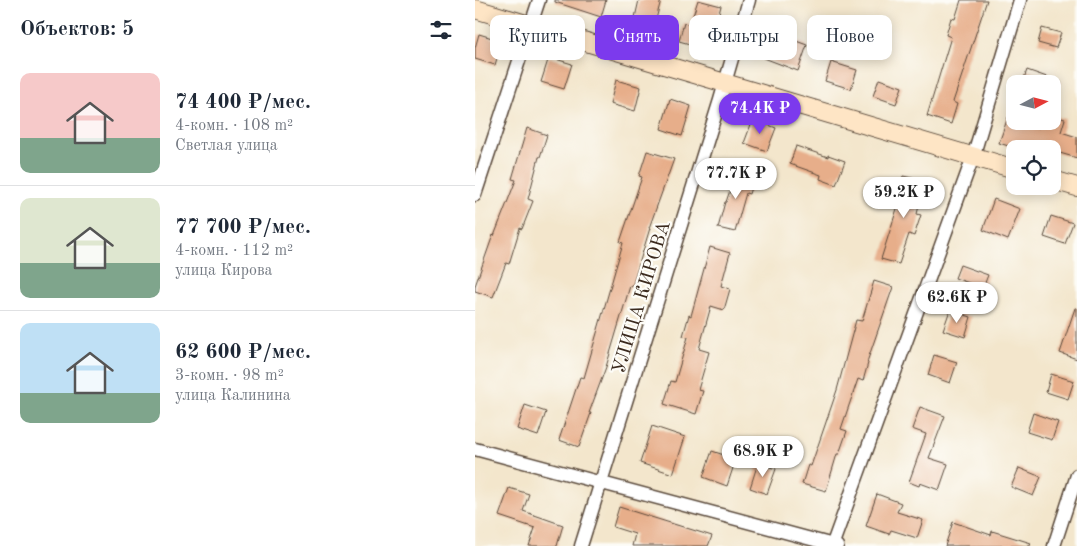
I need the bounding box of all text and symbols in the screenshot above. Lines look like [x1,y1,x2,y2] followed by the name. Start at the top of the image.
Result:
[490,15,585,60] chip: Купить
[595,15,679,60] chip: Снять
[689,15,797,60] chip: Фильтры
[807,15,892,60] chip: Новое
[427,16,455,44] icon: filters
[20,19,134,40] text: Объектов: 5
[1006,75,1061,130] north arrow
[1006,75,1061,195] map controls
[175,92,311,113] text: 74 400 ₽/мес.
[714,92,806,135] pin: 74.4K ₽
[60,93,120,153] icon: home
[730,101,790,117] text: 74.4K ₽
[175,118,293,134] text: 4-комн. · 108 m²
[175,138,278,154] text: Светлая улица
[1006,140,1061,195] button: locate
[690,158,782,200] pin: 77.7K ₽
[706,166,766,182] text: 77.7K ₽
[858,176,950,219] pin: 59.2K ₽
[874,185,934,201] text: 59.2K ₽
[175,217,311,238] text: 77 700 ₽/мес.
[60,218,120,278] icon: home
[610,218,675,377] street label: УЛИЦА КИРОВА
[175,243,293,259] text: 4-комн. · 112 m²
[175,263,272,279] text: улица Кирова
[911,282,1003,324] pin: 62.6K ₽
[927,290,987,306] text: 62.6K ₽
[175,342,311,363] text: 62 600 ₽/мес.
[60,343,120,403] icon: home
[175,368,284,384] text: 3-комн. · 98 m²
[175,388,291,404] text: улица Калинина
[717,436,809,478] pin: 68.9K ₽
[733,444,793,460] text: 68.9K ₽

